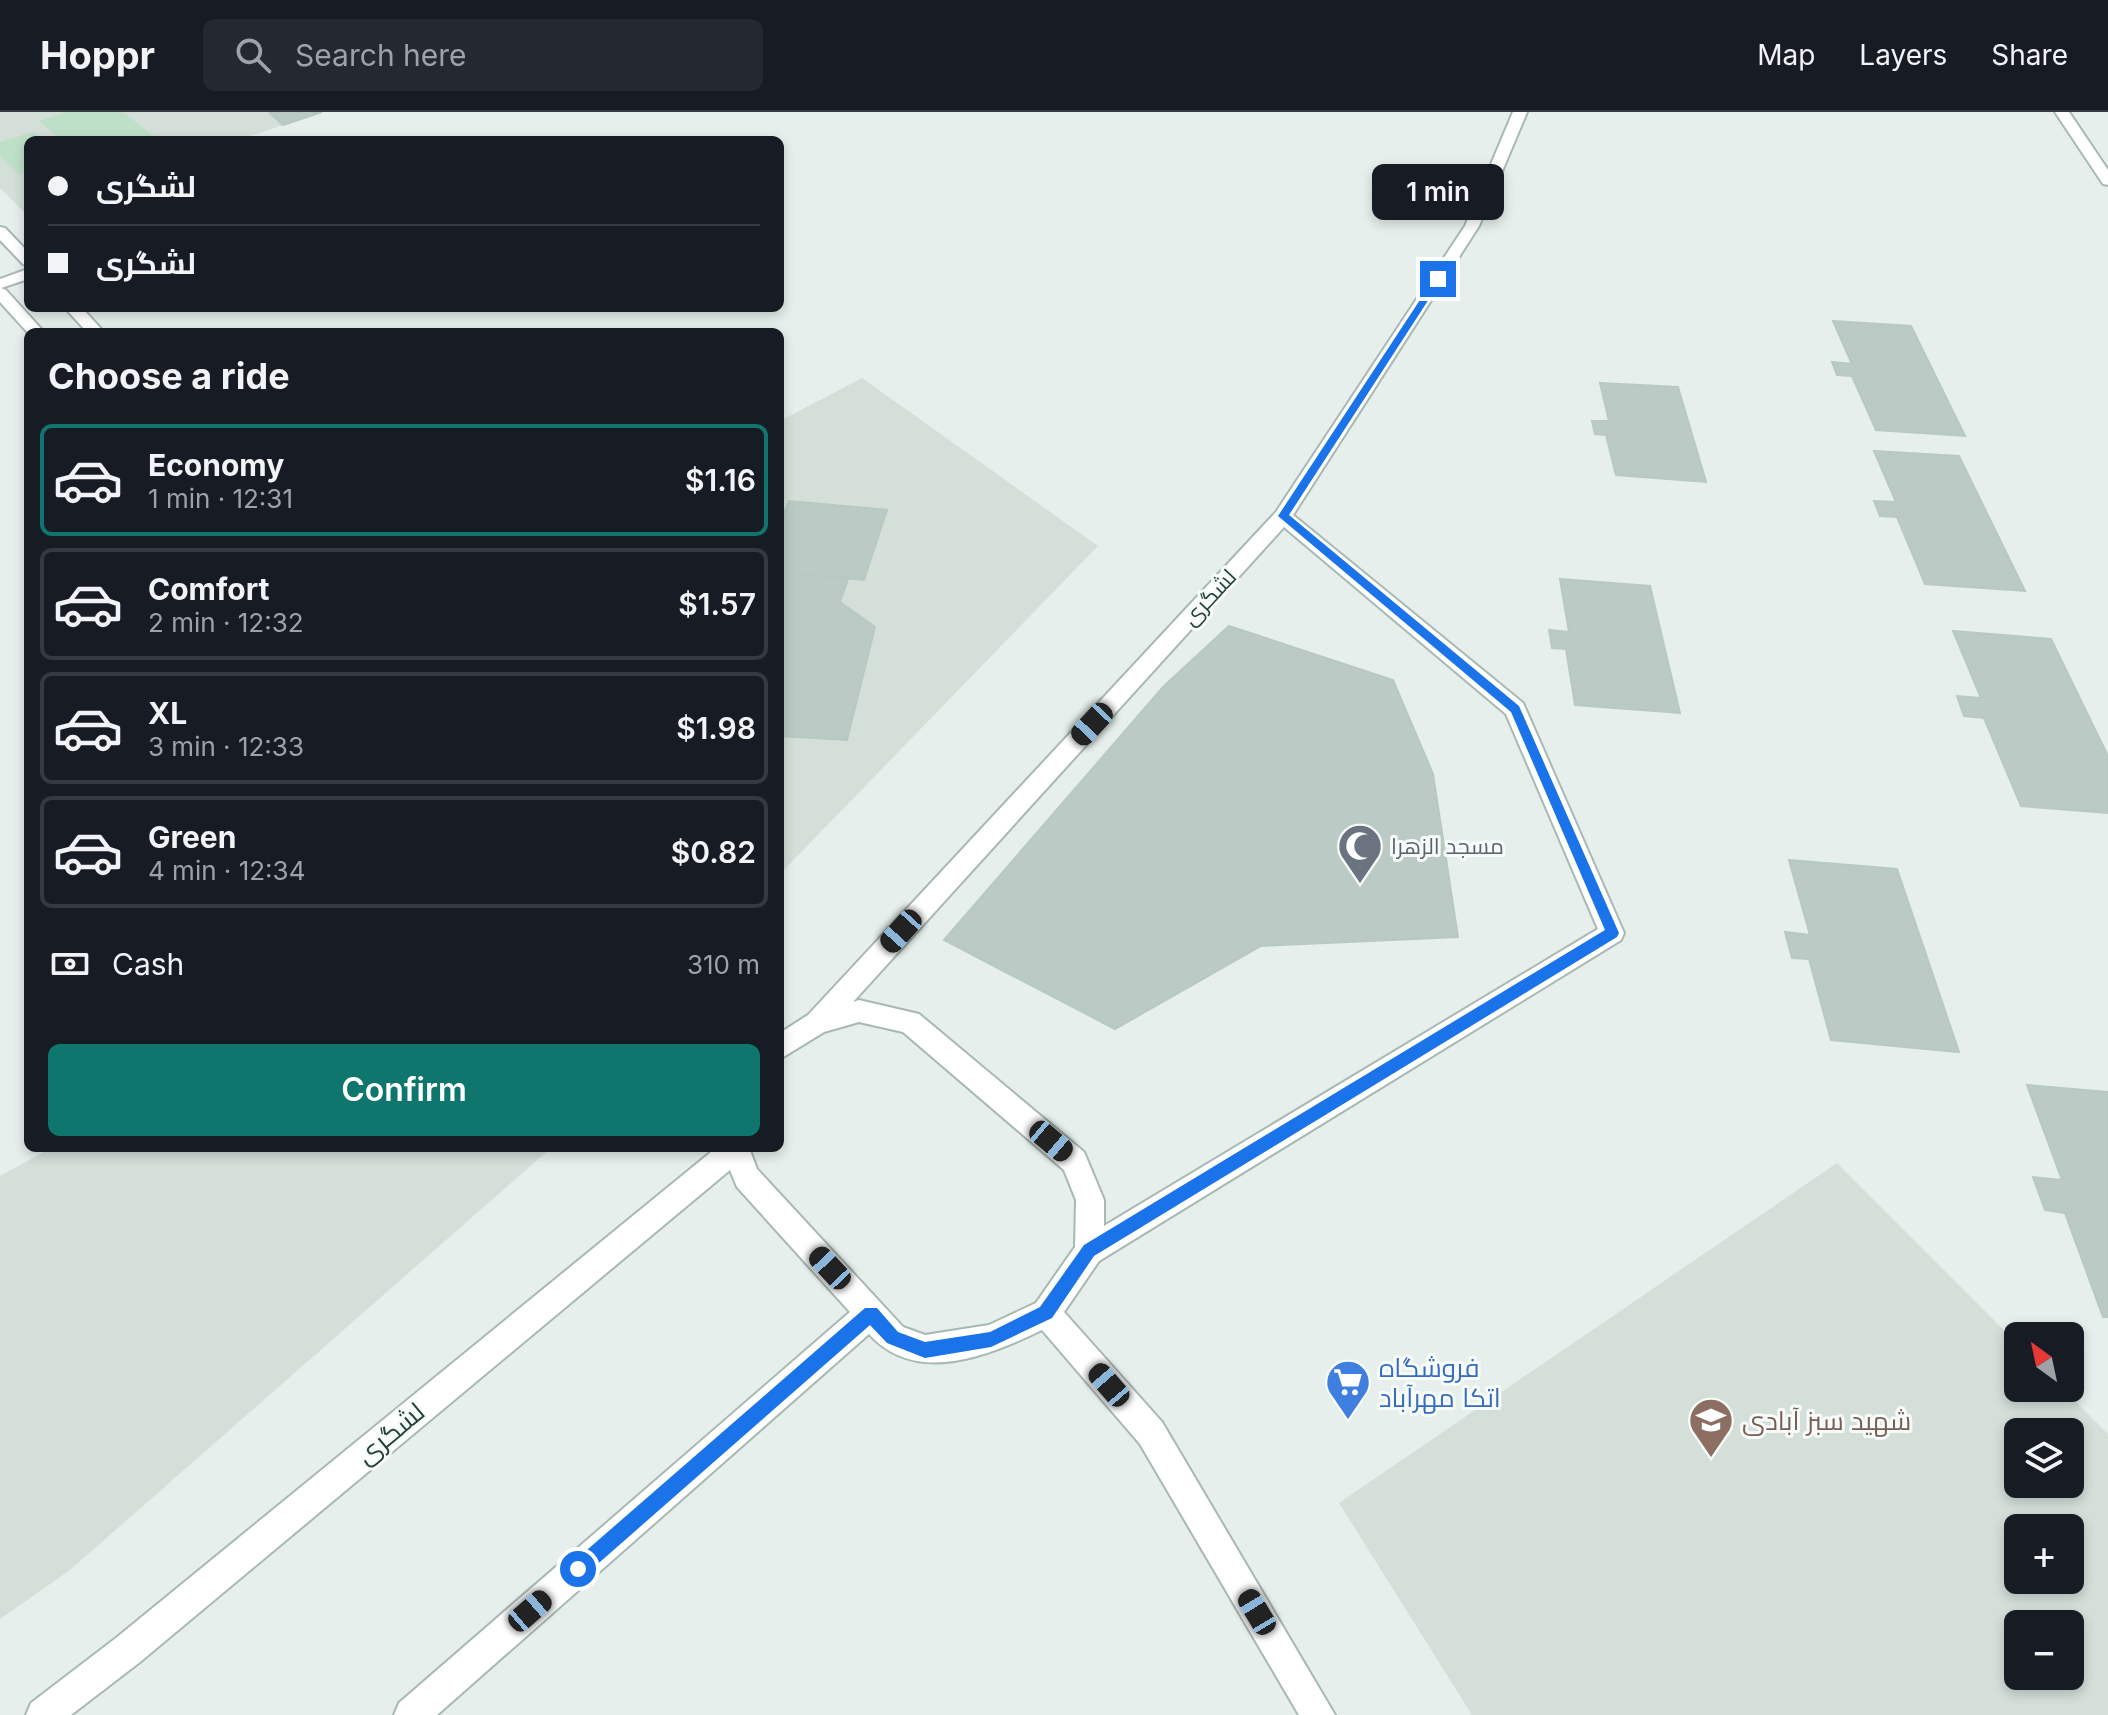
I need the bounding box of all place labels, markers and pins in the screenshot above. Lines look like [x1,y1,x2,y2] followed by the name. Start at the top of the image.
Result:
[1336,822,1384,885] mosque icon: مسجد الزهرا
[1391,833,1504,859] place label: مسجد الزهرا
[1379,1352,1501,1414] place label: فروشگاه اتکا مهرآباد
[1324,1358,1372,1421] supermarket icon: فروشگاه اتکا مهرآباد
[1687,1396,1735,1459] school or university icon: شهید سبز آبادی
[1742,1405,1911,1437] place label: شهید سبز آبادی

